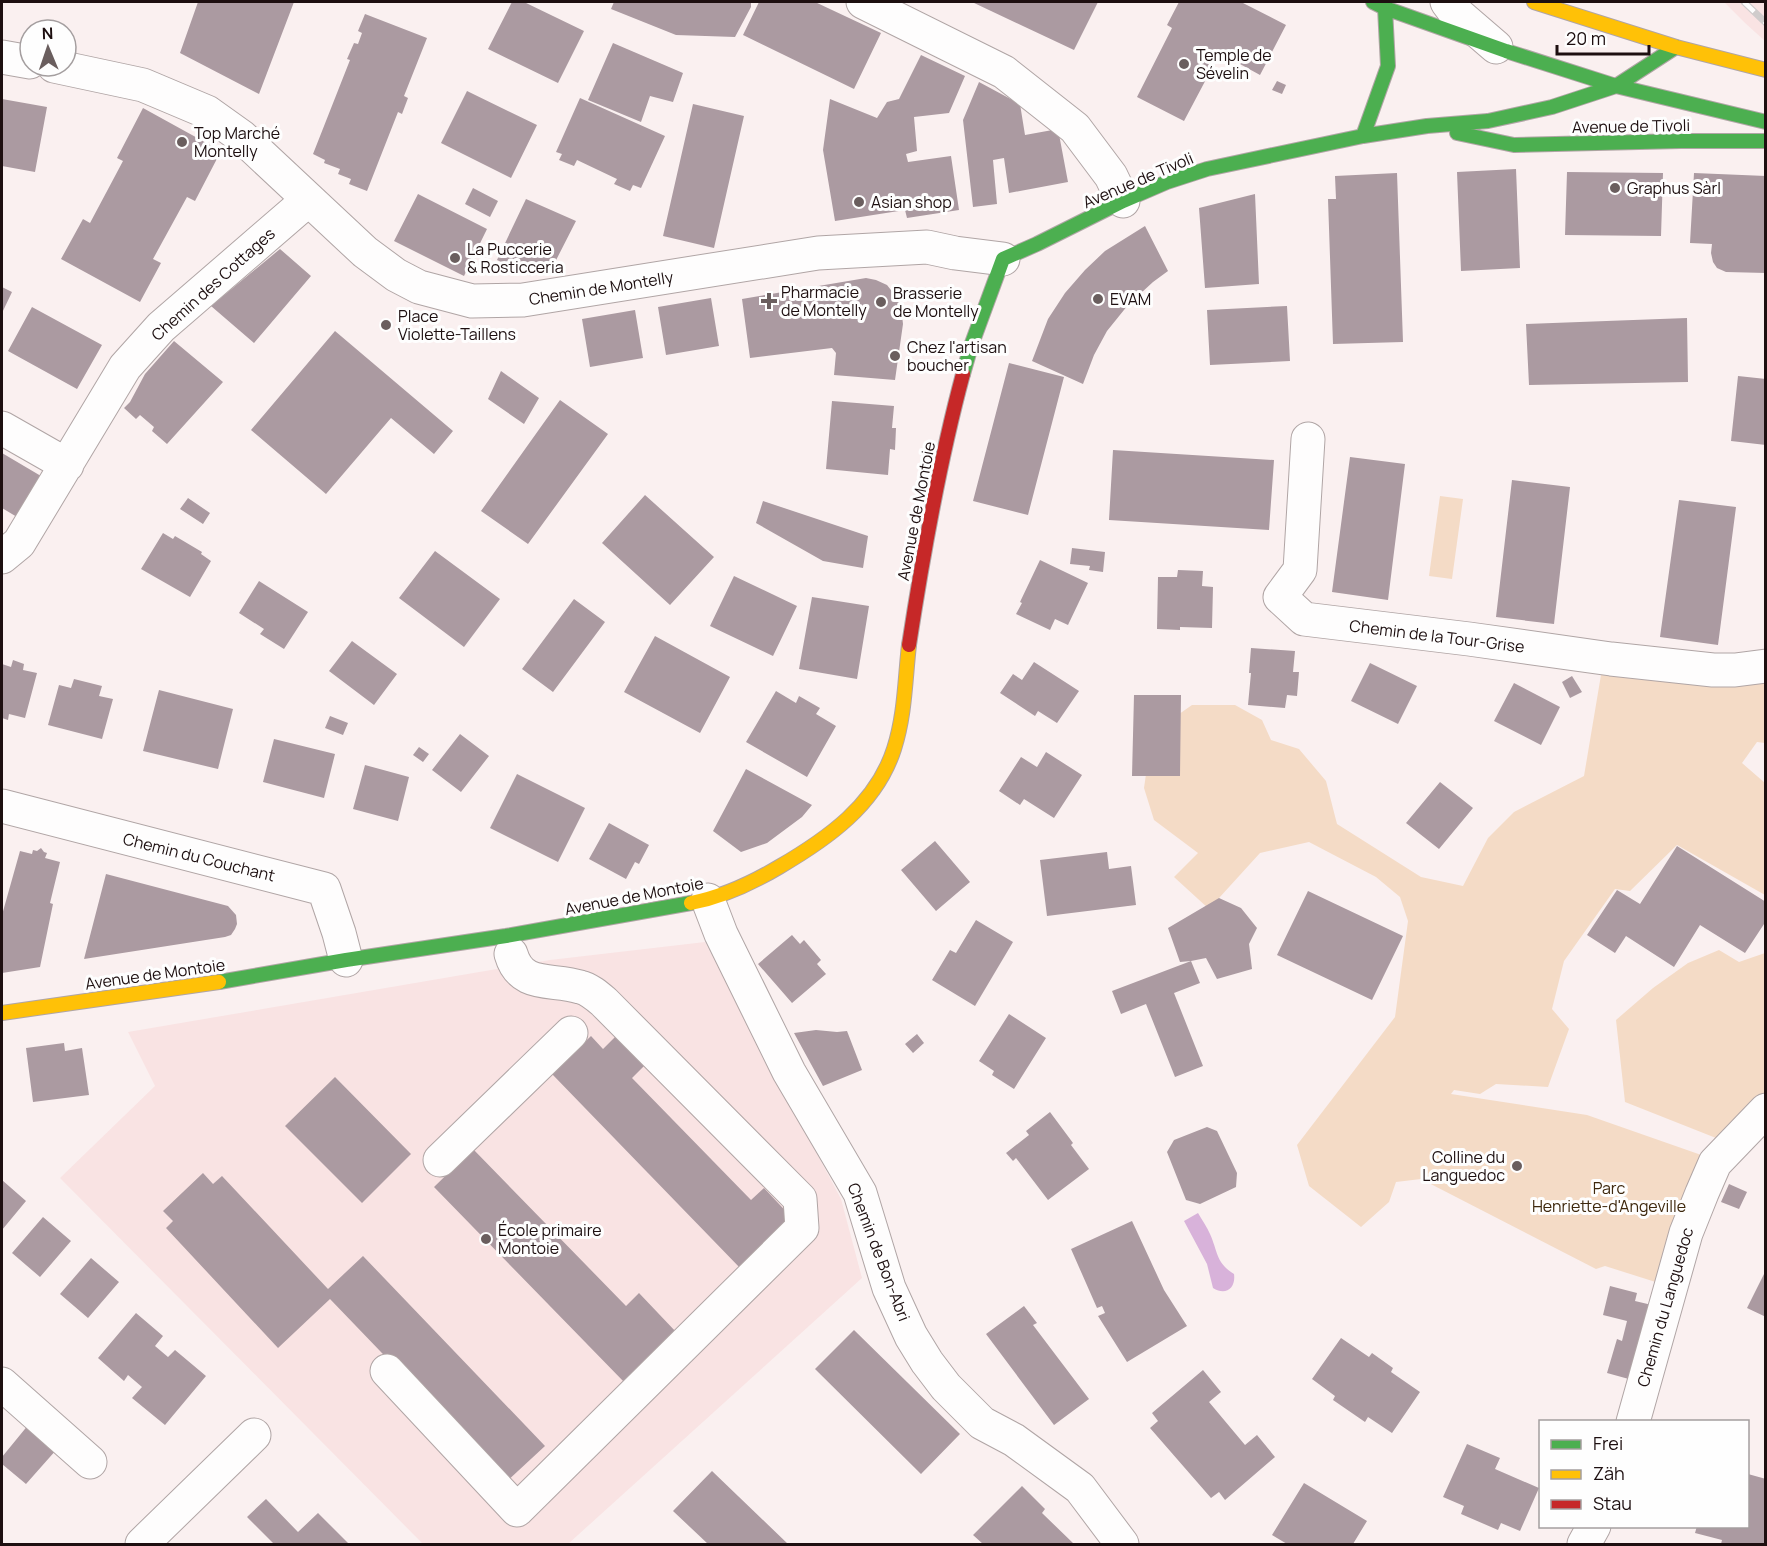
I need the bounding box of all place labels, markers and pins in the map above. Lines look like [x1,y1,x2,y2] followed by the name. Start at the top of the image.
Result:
[1196,44,1272,84] place label: Temple de Sévelin
[1177,57,1191,71] marker: Temple de Sévelin
[194,122,280,162] place label: Top Marché Montelly
[175,135,189,149] marker: Top Marché Montelly
[1627,177,1721,199] place label: Graphus Sàrl
[1608,181,1622,195] marker: Graphus Sàrl
[871,191,952,213] place label: Asian shop
[852,195,866,209] marker: Asian shop
[467,238,564,278] place label: La Puccerie & Rosticceria
[448,251,462,265] marker: La Puccerie & Rosticceria
[781,281,867,321] place label: Pharmacie de Montelly
[893,282,979,322] place label: Brasserie de Montelly
[1110,288,1151,310] place label: EVAM
[1091,292,1105,306] marker: EVAM
[762,294,776,308] marker: Pharmacie de Montelly
[874,295,888,309] marker: Brasserie de Montelly
[398,305,516,345] place label: Place Violette-Taillens
[379,318,393,332] marker: Place Violette-Taillens
[907,336,1007,376] place label: Chez l'artisan boucher
[888,349,902,363] marker: Chez l'artisan boucher
[1422,1146,1505,1186] place label: Colline du Languedoc
[1510,1159,1524,1173] marker: Colline du Languedoc
[498,1219,602,1259] place label: École primaire Montoie
[479,1232,493,1246] marker: École primaire Montoie

